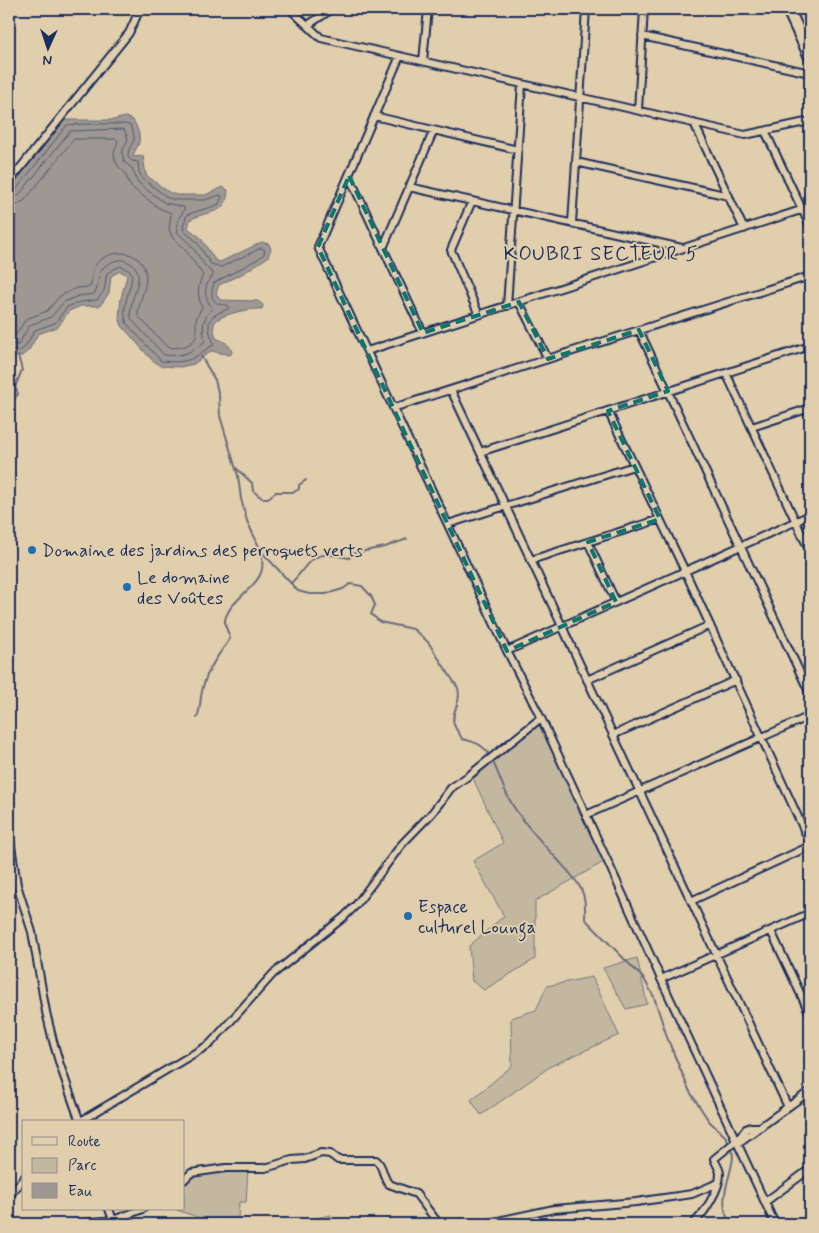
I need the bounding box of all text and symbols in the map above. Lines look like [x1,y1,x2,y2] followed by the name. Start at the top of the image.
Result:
[22,22,72,72] north arrow
[42,51,53,69] text: N
[503,241,699,268] district label: KOUBRI SECTEUR 5
[42,539,363,563] place label: Domaine des jardins des perroquets verts
[26,544,38,556] marker: Domaine des jardins des perroquets verts
[137,566,230,611] place label: Le domaine des Voûtes
[121,581,133,593] marker: Le domaine des Voûtes
[418,895,536,942] place label: Espace culturel Lounga
[402,910,414,922] marker: Espace culturel Lounga
[22,1120,185,1210] legend
[68,1132,101,1152] text: Route
[68,1156,96,1176] text: Parc
[68,1182,92,1202] text: Eau

